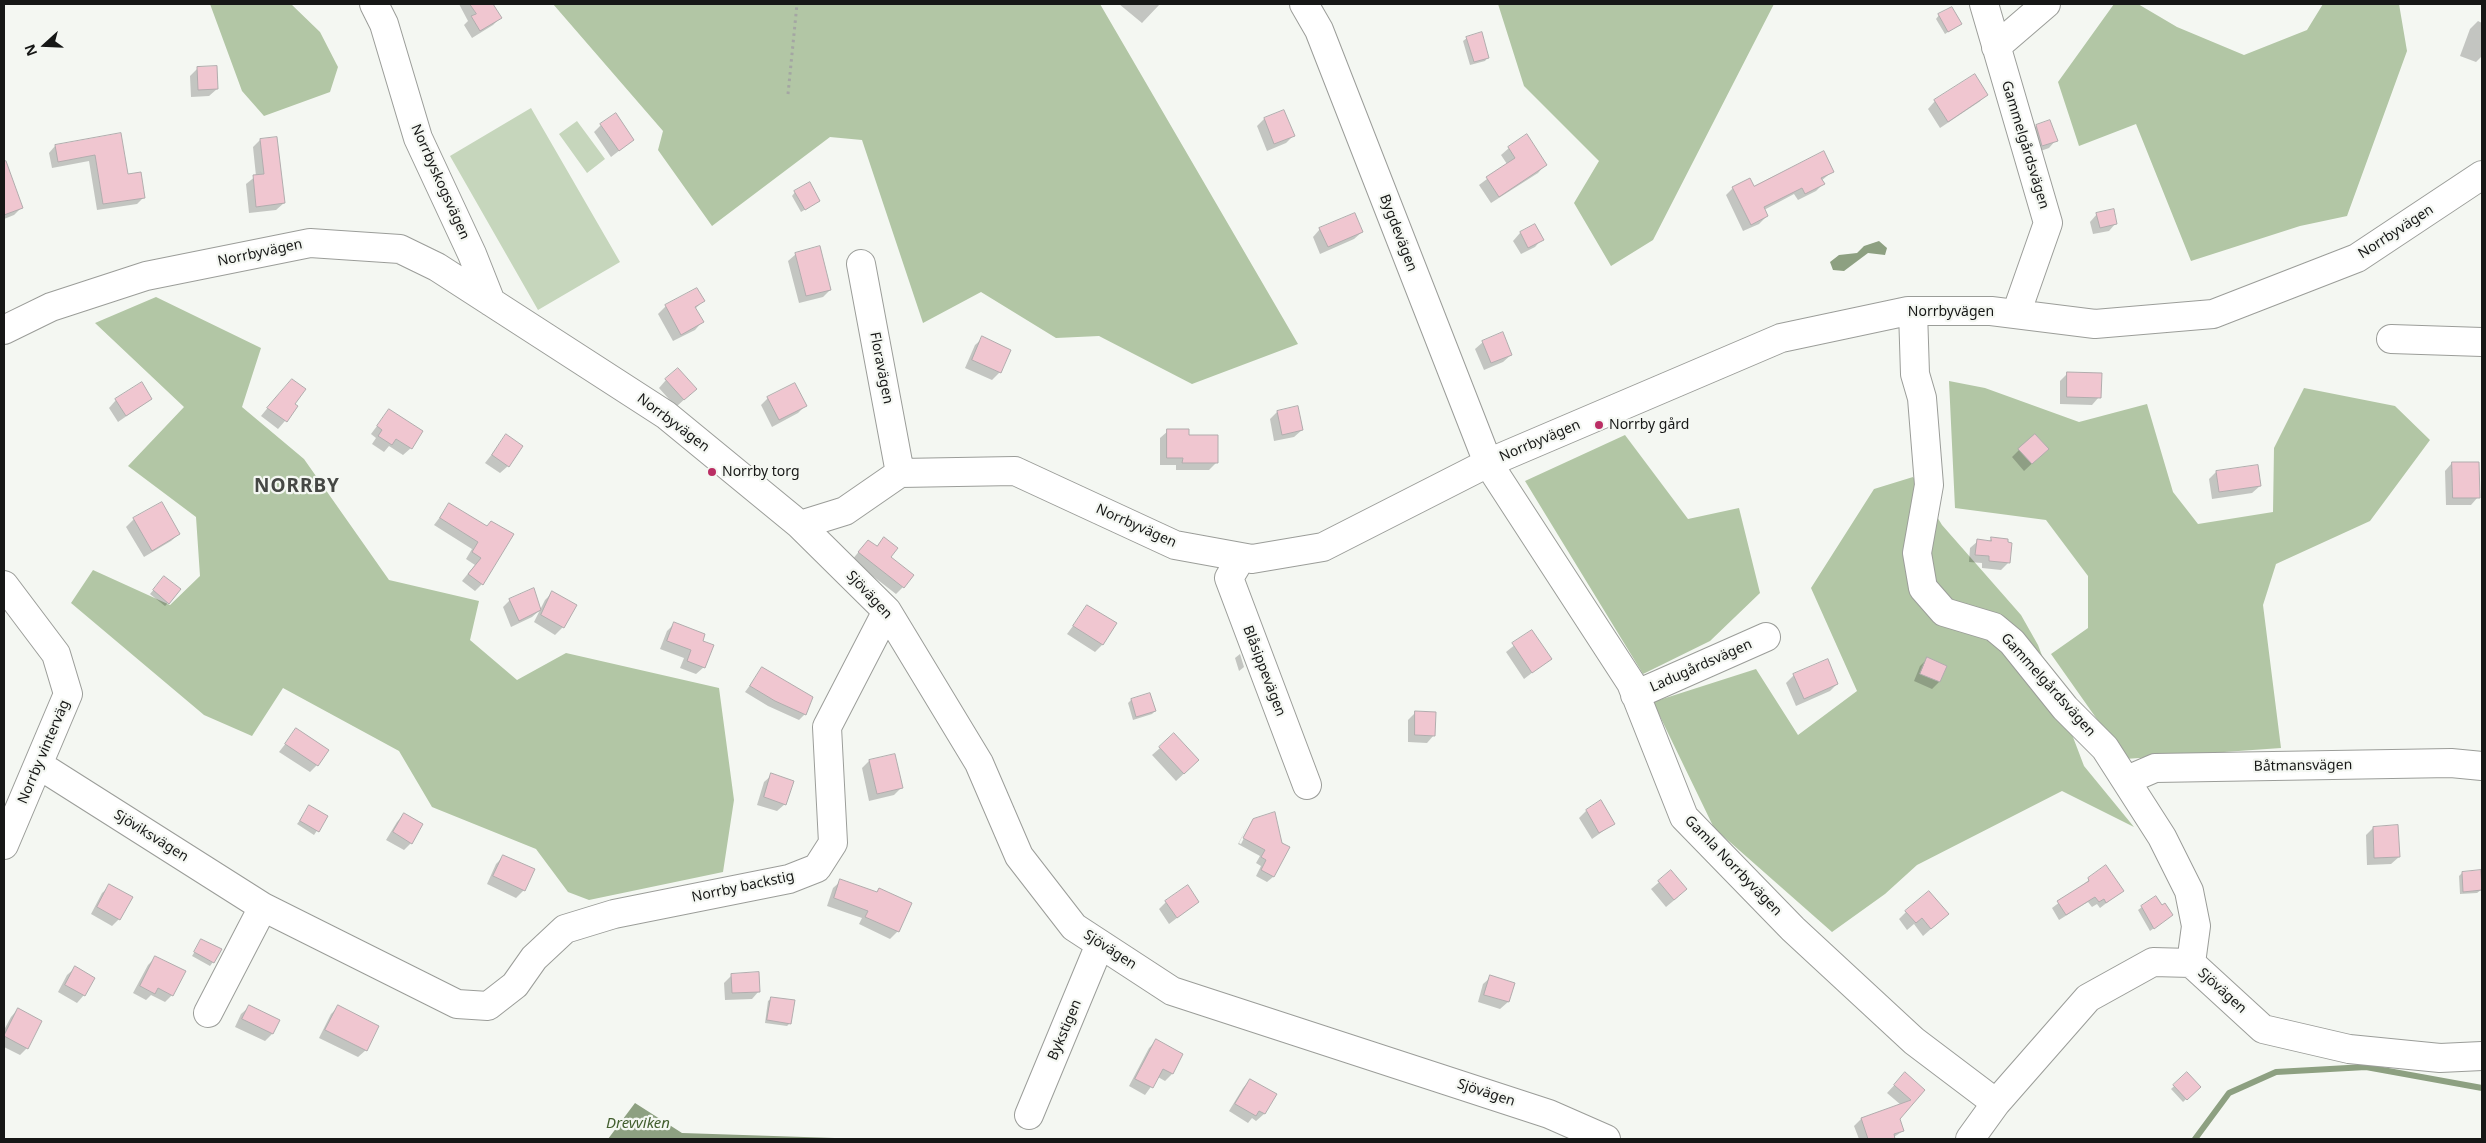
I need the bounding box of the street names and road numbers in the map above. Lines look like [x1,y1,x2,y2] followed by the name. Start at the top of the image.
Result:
[1998,79,2052,211] street label: Gammelgårdsvägen
[407,122,473,242] street label: Norrbyskogsvägen
[1376,192,1420,274] street label: Bygdevägen
[2355,201,2437,263] street label: Norrbyvägen
[216,236,304,270] street label: Norrbyvägen
[1908,304,1994,320] street label: Norrbyvägen
[866,331,896,405] street label: Floravägen
[633,390,713,456] street label: Norrbyvägen
[1497,416,1583,466] street label: Norrbyvägen
[1093,501,1179,551] street label: Norrbyvägen
[843,567,895,623] street label: Sjövägen
[1239,623,1289,719] street label: Blåsippevägen
[1997,630,2099,740] street label: Gammelgårdsvägen
[1647,636,1755,696] street label: Ladugårdsvägen
[14,697,74,807] street label: Norrby vinterväg
[2254,757,2352,775] street label: Båtmansvägen
[111,806,191,866] street label: Sjöviksvägen
[1681,813,1785,919] street label: Gamla Norrbyvägen
[690,868,796,906] street label: Norrby backstig
[1080,927,1140,973] street label: Sjövägen
[2194,965,2250,1017] street label: Sjövägen
[1045,997,1085,1063] street label: Bykstigen
[1455,1076,1517,1110] street label: Sjövägen

